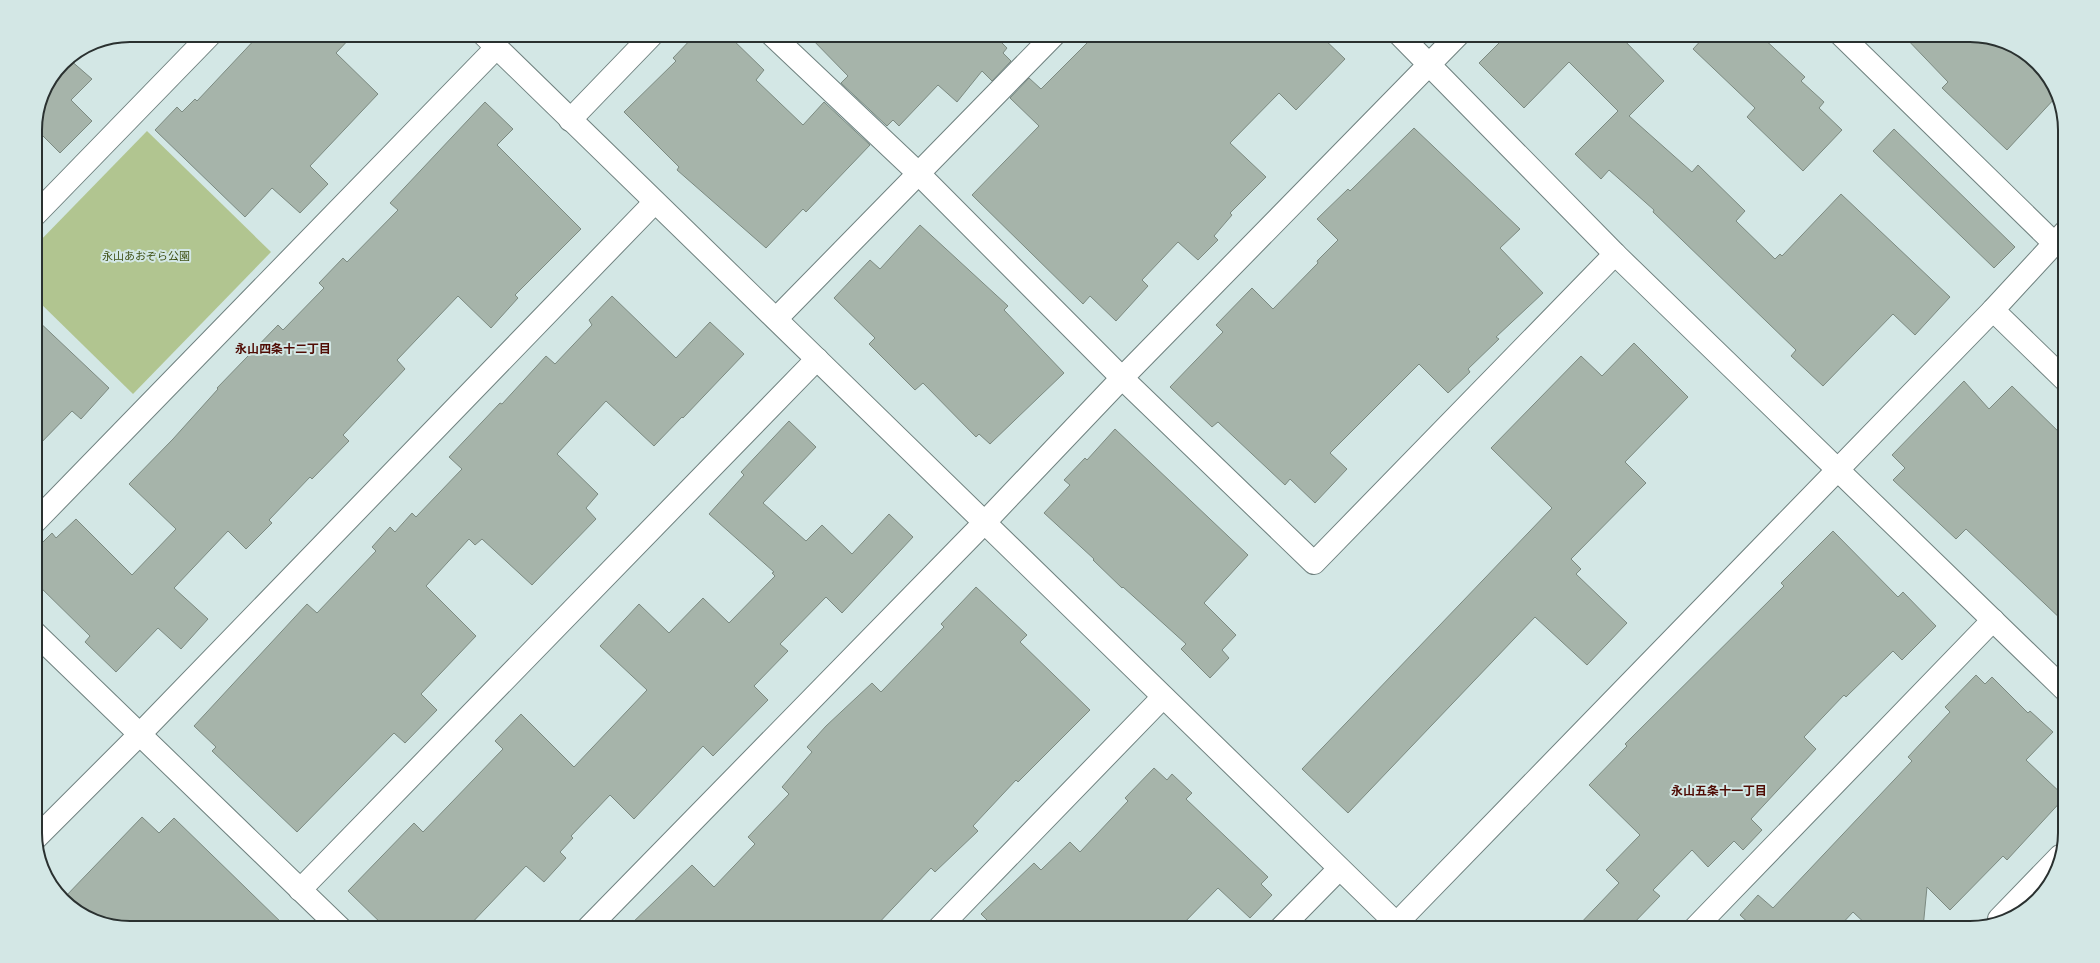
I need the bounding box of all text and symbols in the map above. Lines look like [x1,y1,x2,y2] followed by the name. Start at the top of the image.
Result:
[102,250,190,264] park label: 永山あおぞら公園
[235,342,331,358] district label: 永山四条十二丁目
[1671,784,1767,800] district label: 永山五条十一丁目

